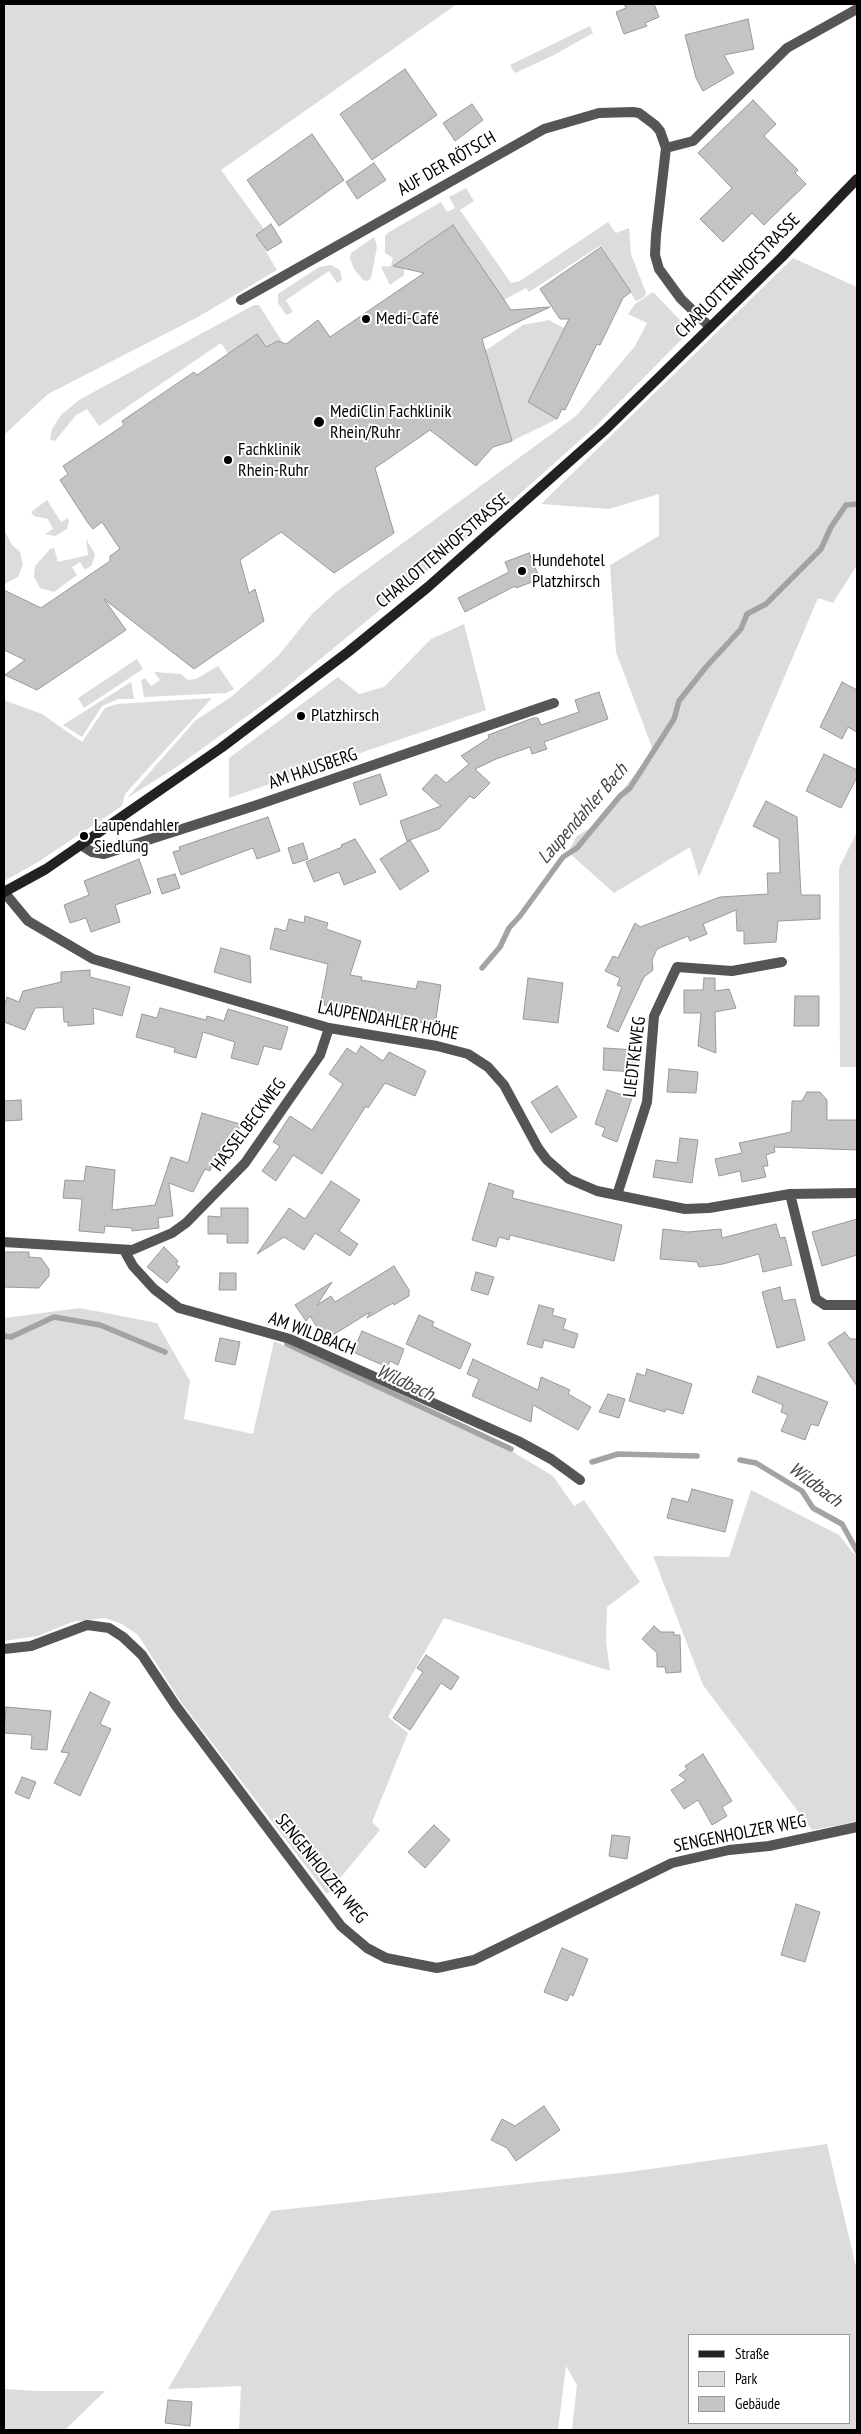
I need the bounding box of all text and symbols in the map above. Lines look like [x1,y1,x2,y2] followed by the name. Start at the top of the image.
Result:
[394,127,500,201] street label: AUF DER RÖTSCH
[671,209,805,343] street label: CHARLOTTENHOFSTRASSE
[376,308,439,330] place label: Medi-Café
[360,313,372,325] marker: Medi-Café
[330,401,451,444] place label: MediClin Fachklinik Rhein/Ruhr
[312,415,326,429] marker: MediClin Fachklinik Rhein/Ruhr
[238,439,308,482] place label: Fachklinik Rhein-Ruhr
[222,454,234,466] marker: Fachklinik Rhein-Ruhr
[372,489,514,613] street label: CHARLOTTENHOFSTRASSE
[532,550,605,592] place label: Hundehotel Platzhirsch
[516,565,528,577] marker: Hundehotel Platzhirsch
[311,705,379,727] place label: Platzhirsch
[295,710,307,722] marker: Platzhirsch
[266,744,360,794] street label: AM HAUSBERG
[533,759,633,869] water label: Laupendahler Bach
[94,815,179,858] place label: Laupendahler Siedlung
[78,830,90,842] marker: Laupendahler Siedlung
[316,997,460,1045] street label: LAUPENDAHLER HÖHE
[619,1015,651,1099] street label: LIEDTKEWEG
[207,1074,291,1176] street label: HASSELBECKWEG
[265,1308,359,1360] street label: AM WILDBACH
[373,1360,437,1406] water label: Wildbach
[784,1458,846,1512] water label: Wildbach
[270,1810,372,1928] street label: SENGENHOLZER WEG
[672,1811,808,1857] street label: SENGENHOLZER WEG
[688,2334,851,2424] legend
[735,2344,769,2363] text: Straße
[735,2369,757,2388] text: Park
[735,2394,780,2413] text: Gebäude

